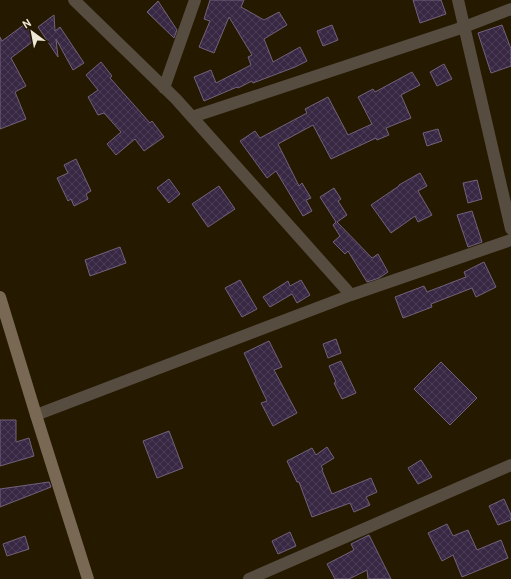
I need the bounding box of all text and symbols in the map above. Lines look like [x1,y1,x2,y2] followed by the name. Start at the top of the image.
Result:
[12,12,52,52] north arrow
[20,16,34,32] text: N

